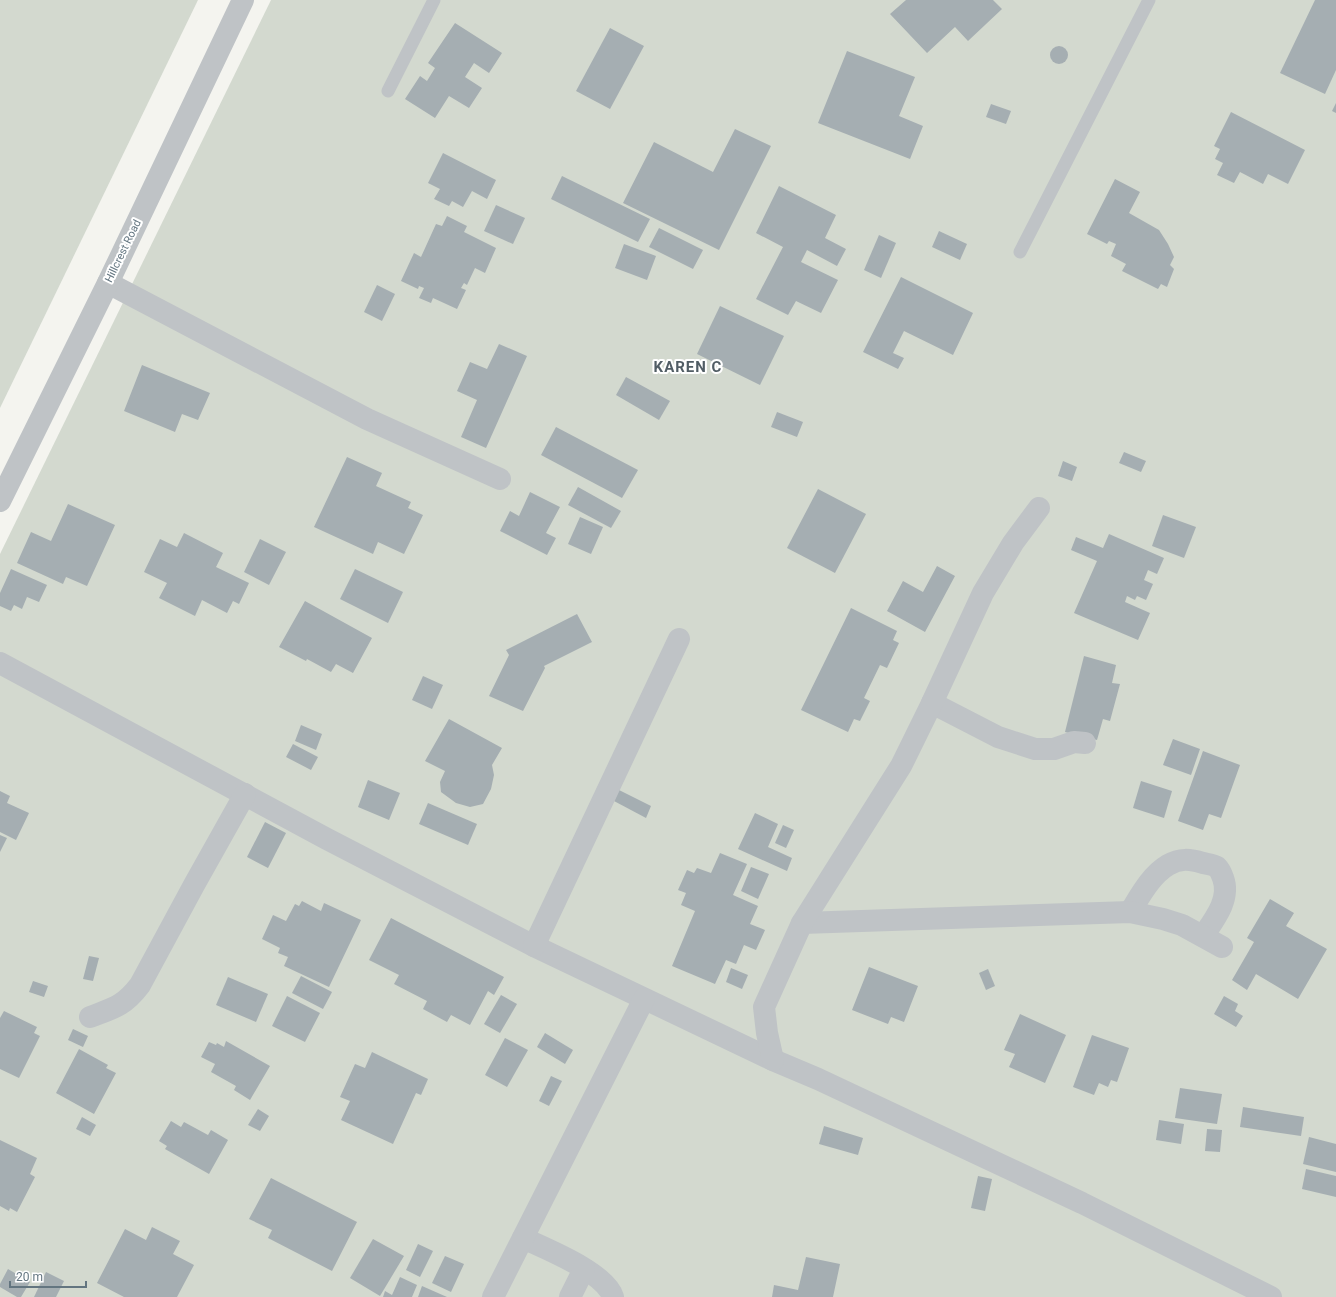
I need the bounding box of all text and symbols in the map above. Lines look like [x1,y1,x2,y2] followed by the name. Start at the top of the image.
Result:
[102,217,144,285] street label: Hillcrest Road
[654,358,722,376] district label: KAREN C
[10,1263,86,1289] scale bar
[16,1270,43,1284] text: 20 m

